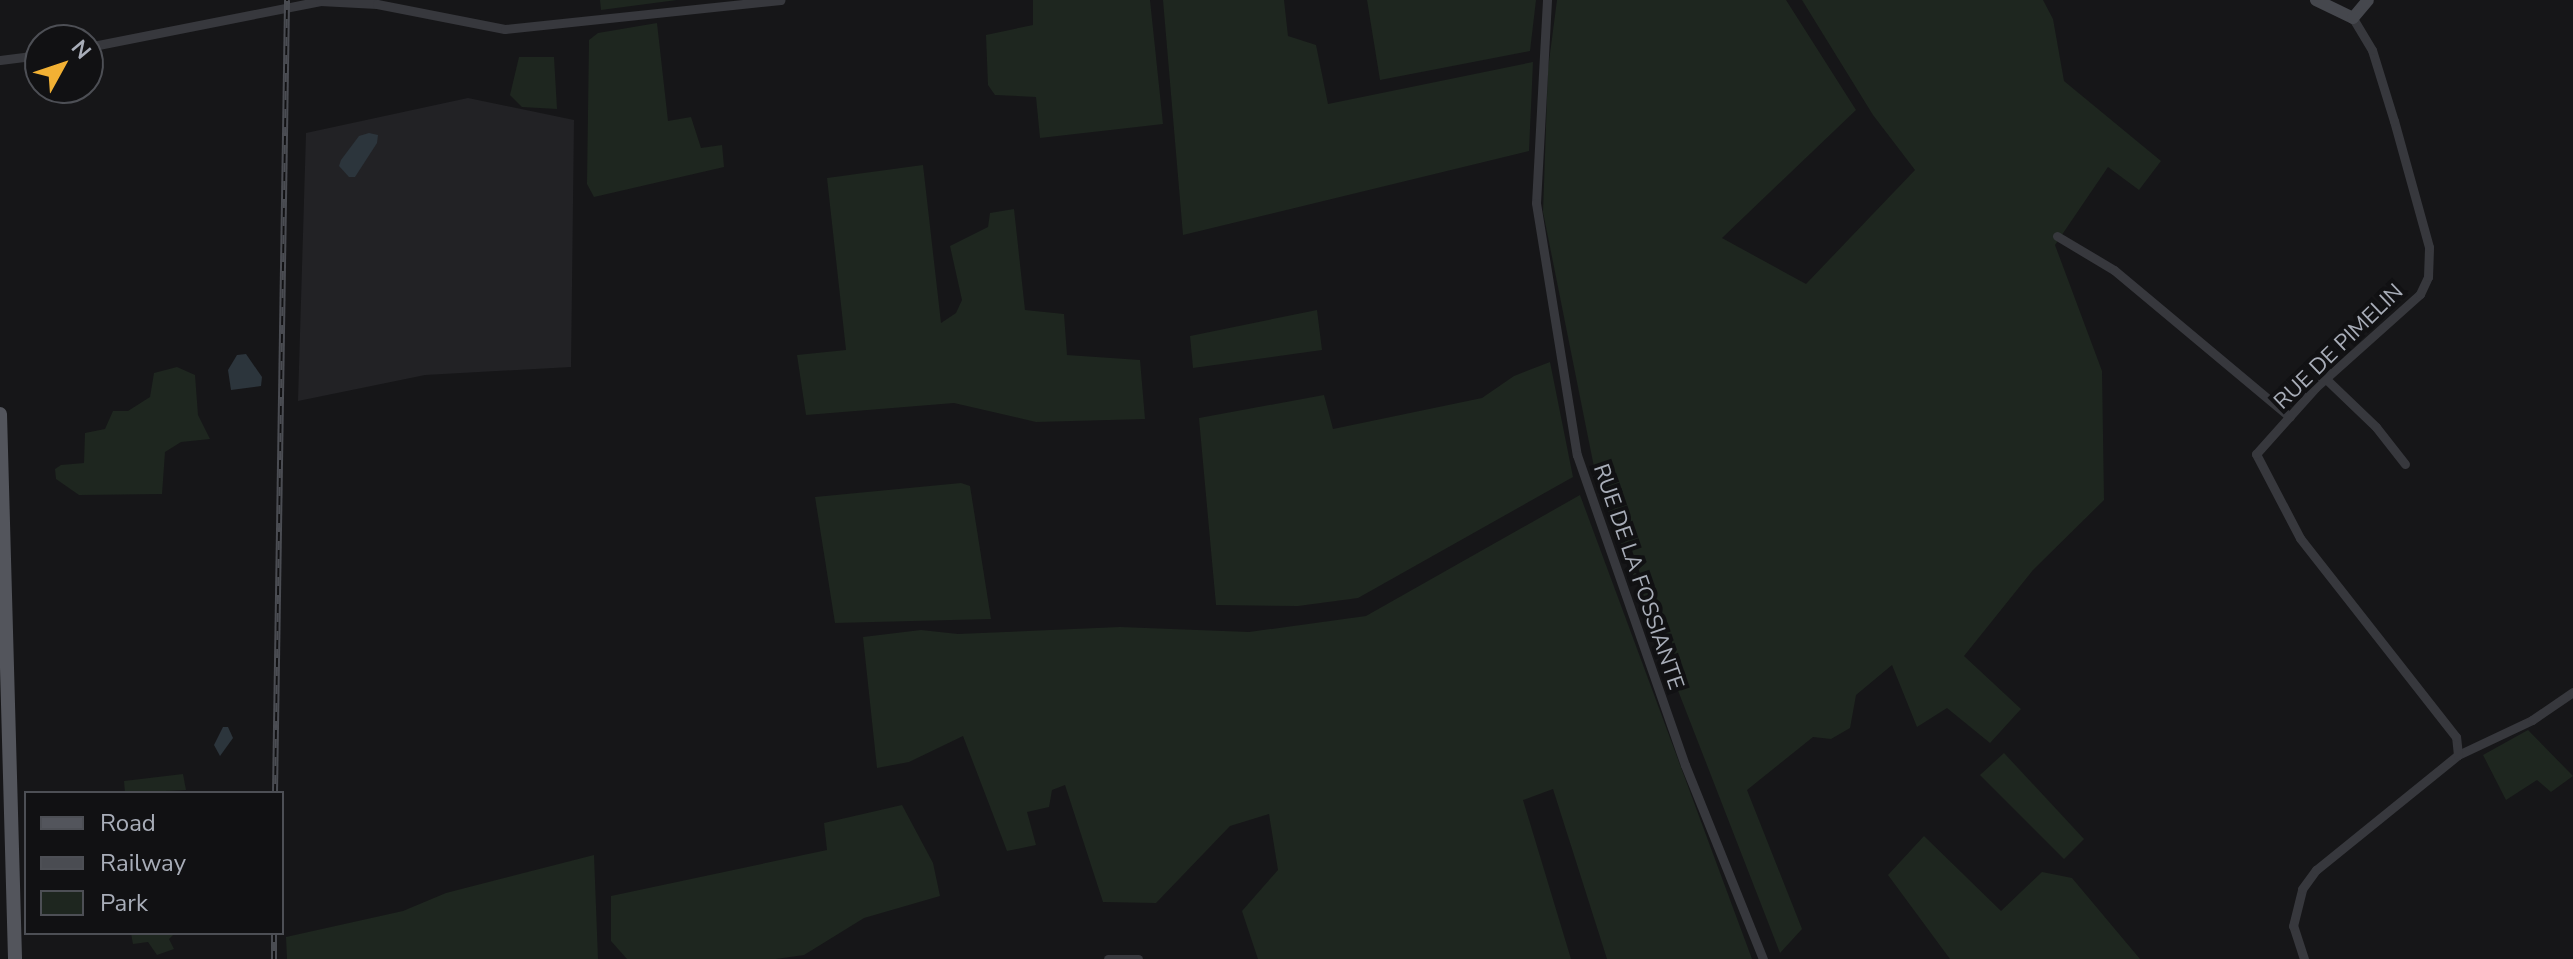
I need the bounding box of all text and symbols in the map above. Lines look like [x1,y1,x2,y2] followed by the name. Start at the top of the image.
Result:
[24,24,104,104] north arrow
[64,34,98,66] text: N
[2269,279,2409,415] street label: RUE DE PIMELIN
[1587,461,1689,693] street label: RUE DE LA FOSSIANTE
[24,791,284,935] legend
[100,807,156,839] text: Road
[100,847,186,879] text: Railway
[100,887,148,919] text: Park

